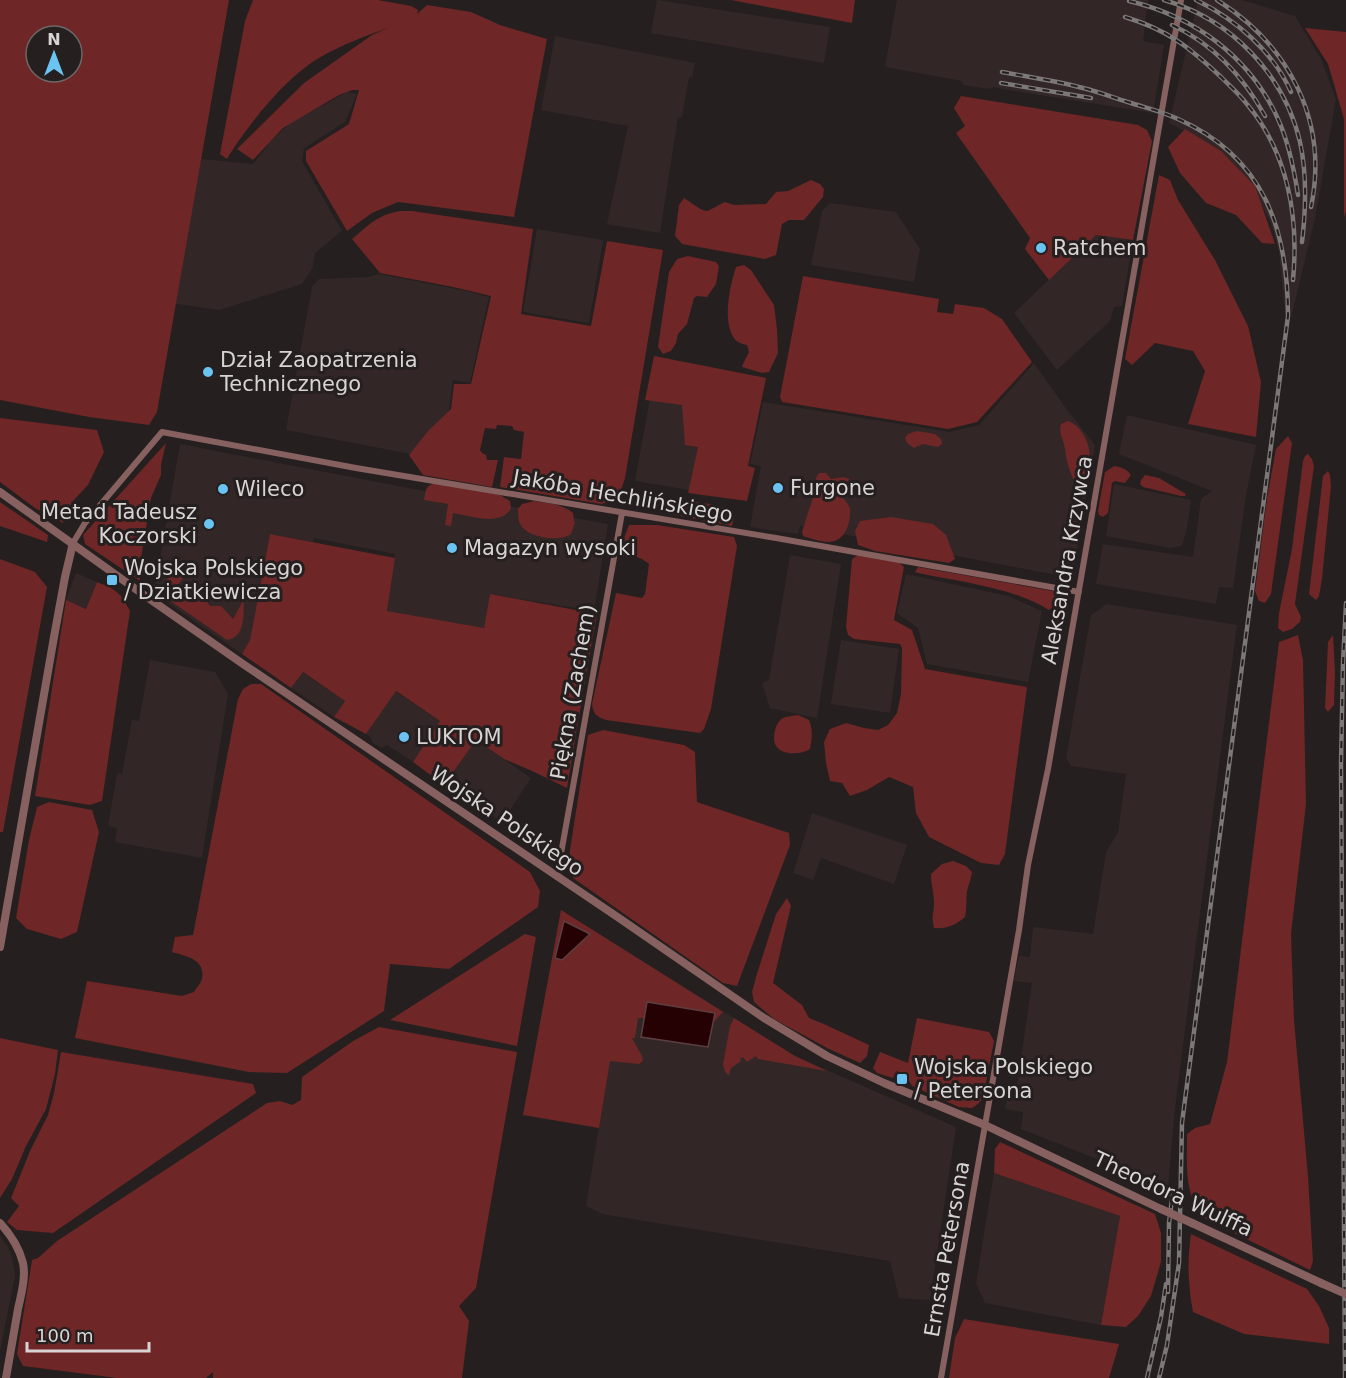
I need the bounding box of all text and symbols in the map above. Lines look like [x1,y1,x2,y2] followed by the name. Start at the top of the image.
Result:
[24,24,84,84] north arrow
[47,30,61,49] text: N
[1053,236,1146,260] place label: Ratchem
[1034,241,1048,255] marker: Ratchem
[219,348,418,396] place label: Dział Zaopatrzenia Technicznego
[201,365,215,379] marker: Dział Zaopatrzenia Technicznego
[1037,454,1097,666] street label: Aleksandra Krzywca
[509,464,735,527] street label: Jakóba Hechlińskiego
[790,476,875,500] place label: Furgone
[235,477,304,501] place label: Wileco
[771,481,785,495] marker: Furgone
[216,482,230,496] marker: Wileco
[41,500,197,548] place label: Metad Tadeusz Koczorski
[202,517,216,531] marker: Metad Tadeusz Koczorski
[464,536,636,560] place label: Magazyn wysoki
[445,541,459,555] marker: Magazyn wysoki
[124,556,303,604] place label: Wojska Polskiego / Dziatkiewicza
[105,573,119,587] marker: Wojska Polskiego / Dziatkiewicza
[546,602,600,782] street label: Piękna (Zachem)
[416,725,502,749] place label: LUKTOM
[397,730,411,744] marker: LUKTOM
[426,761,588,881] street label: Wojska Polskiego
[914,1055,1093,1103] place label: Wojska Polskiego / Petersona
[895,1072,909,1086] marker: Wojska Polskiego / Petersona
[1089,1146,1256,1241] street label: Theodora Wulffa
[920,1159,974,1339] street label: Ernsta Petersona
[27,1315,148,1353] scale bar
[36,1325,94,1346] text: 100 m

